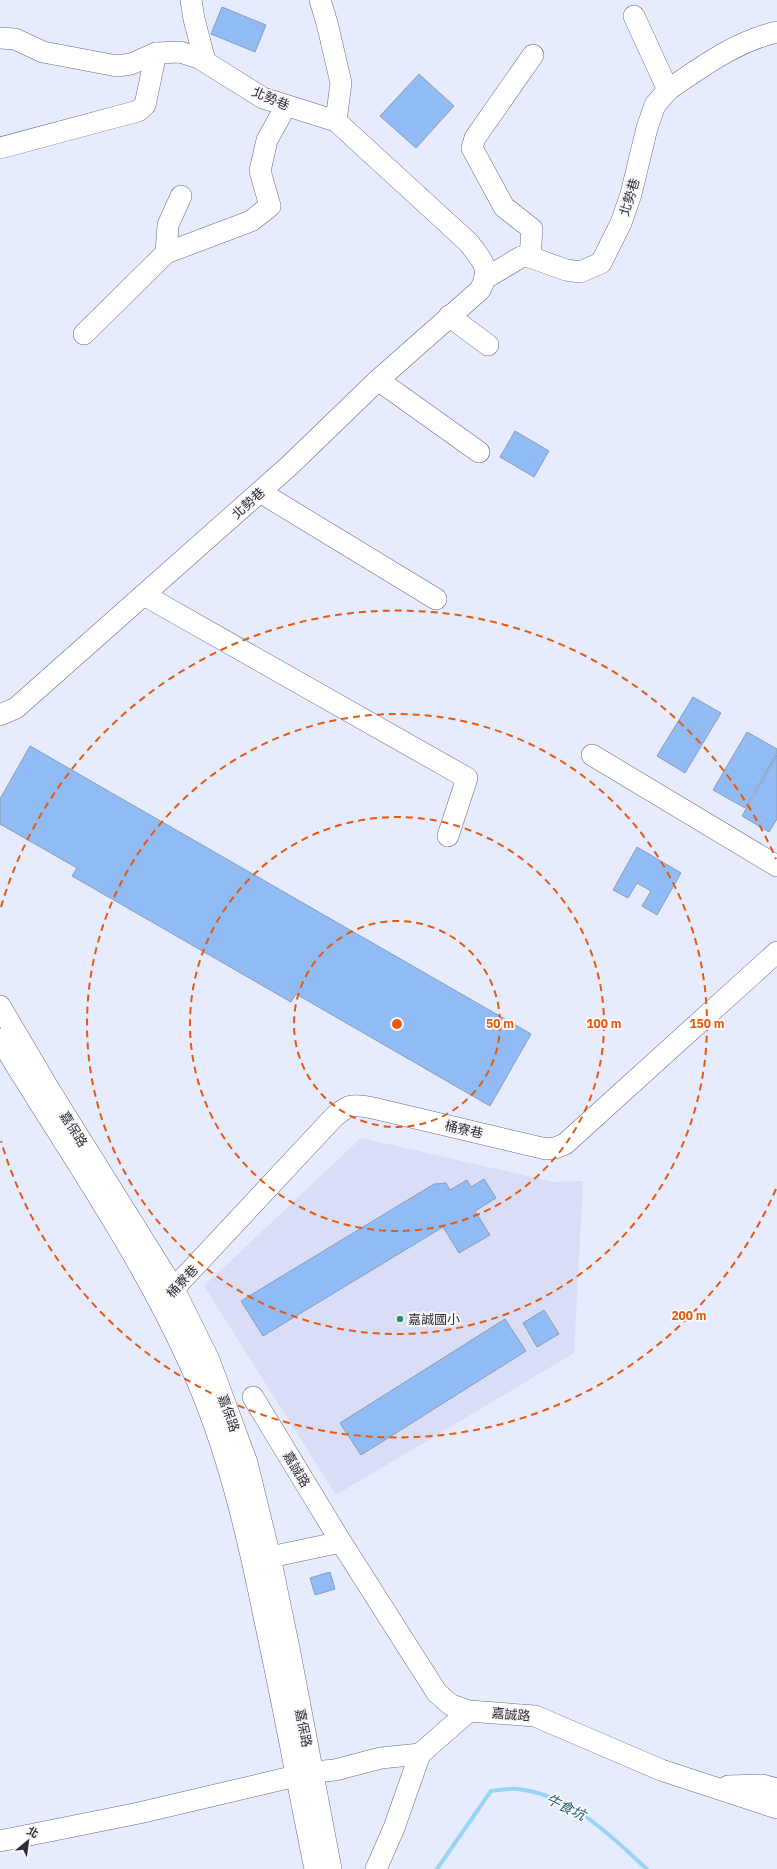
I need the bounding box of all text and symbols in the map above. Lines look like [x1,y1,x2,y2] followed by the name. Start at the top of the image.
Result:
[250,83,292,114] street label: 北勢巷
[616,176,643,218] street label: 北勢巷
[228,484,269,523] street label: 北勢巷
[486,1016,514,1031] text: 50 m
[586,1016,622,1031] text: 100 m
[689,1016,725,1031] text: 150 m
[390,1017,404,1031] centre of rings
[56,1108,91,1150] street label: 嘉保路
[443,1117,485,1142] street label: 桶寮巷
[163,1261,202,1301] street label: 桶寮巷
[671,1308,707,1323] text: 200 m
[408,1311,460,1328] place label: 嘉誠國小
[395,1314,405,1324] marker: 嘉誠國小
[214,1392,243,1434] street label: 嘉保路
[279,1448,314,1490] street label: 嘉誠路
[491,1704,531,1725] street label: 嘉誠路
[291,1707,316,1749] street label: 嘉保路
[543,1790,591,1825] water label: 牛食坑
[8,1821,48,1861] north arrow
[25,1823,41,1841] text: 北

